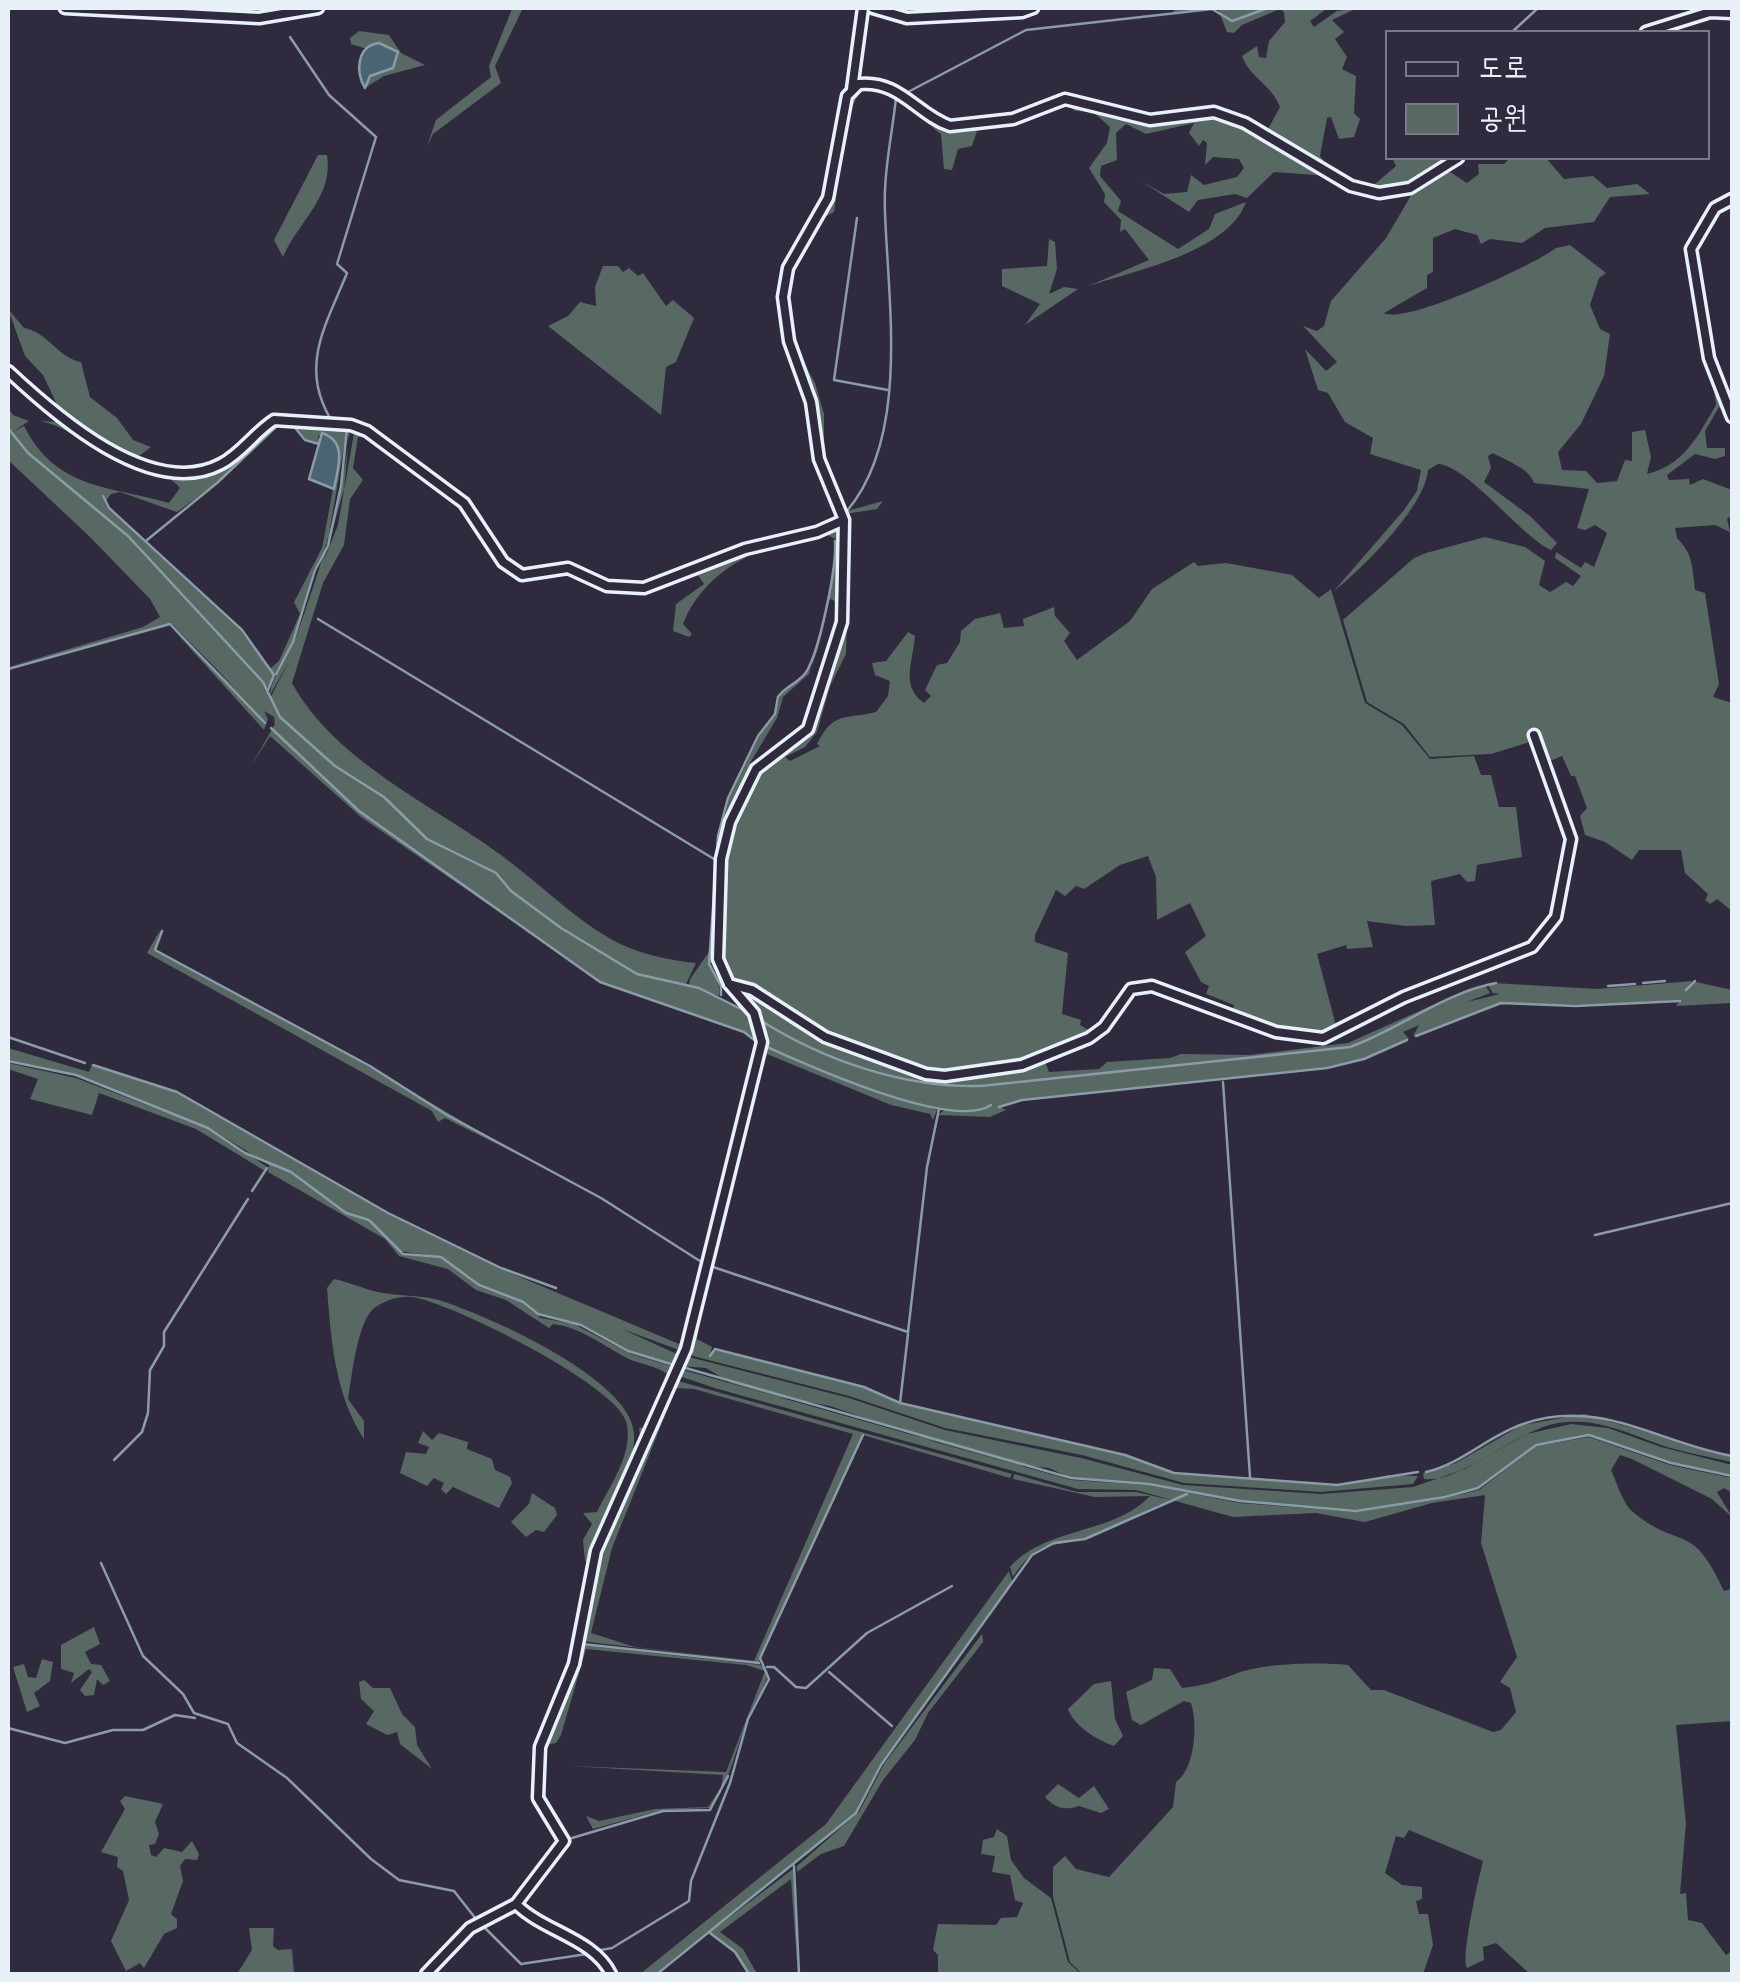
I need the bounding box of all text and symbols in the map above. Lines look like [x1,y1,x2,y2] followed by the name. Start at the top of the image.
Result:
[1385,30,1710,160] legend
[1479,54,1527,89] text: 도로
[1479,104,1527,139] text: 공원

